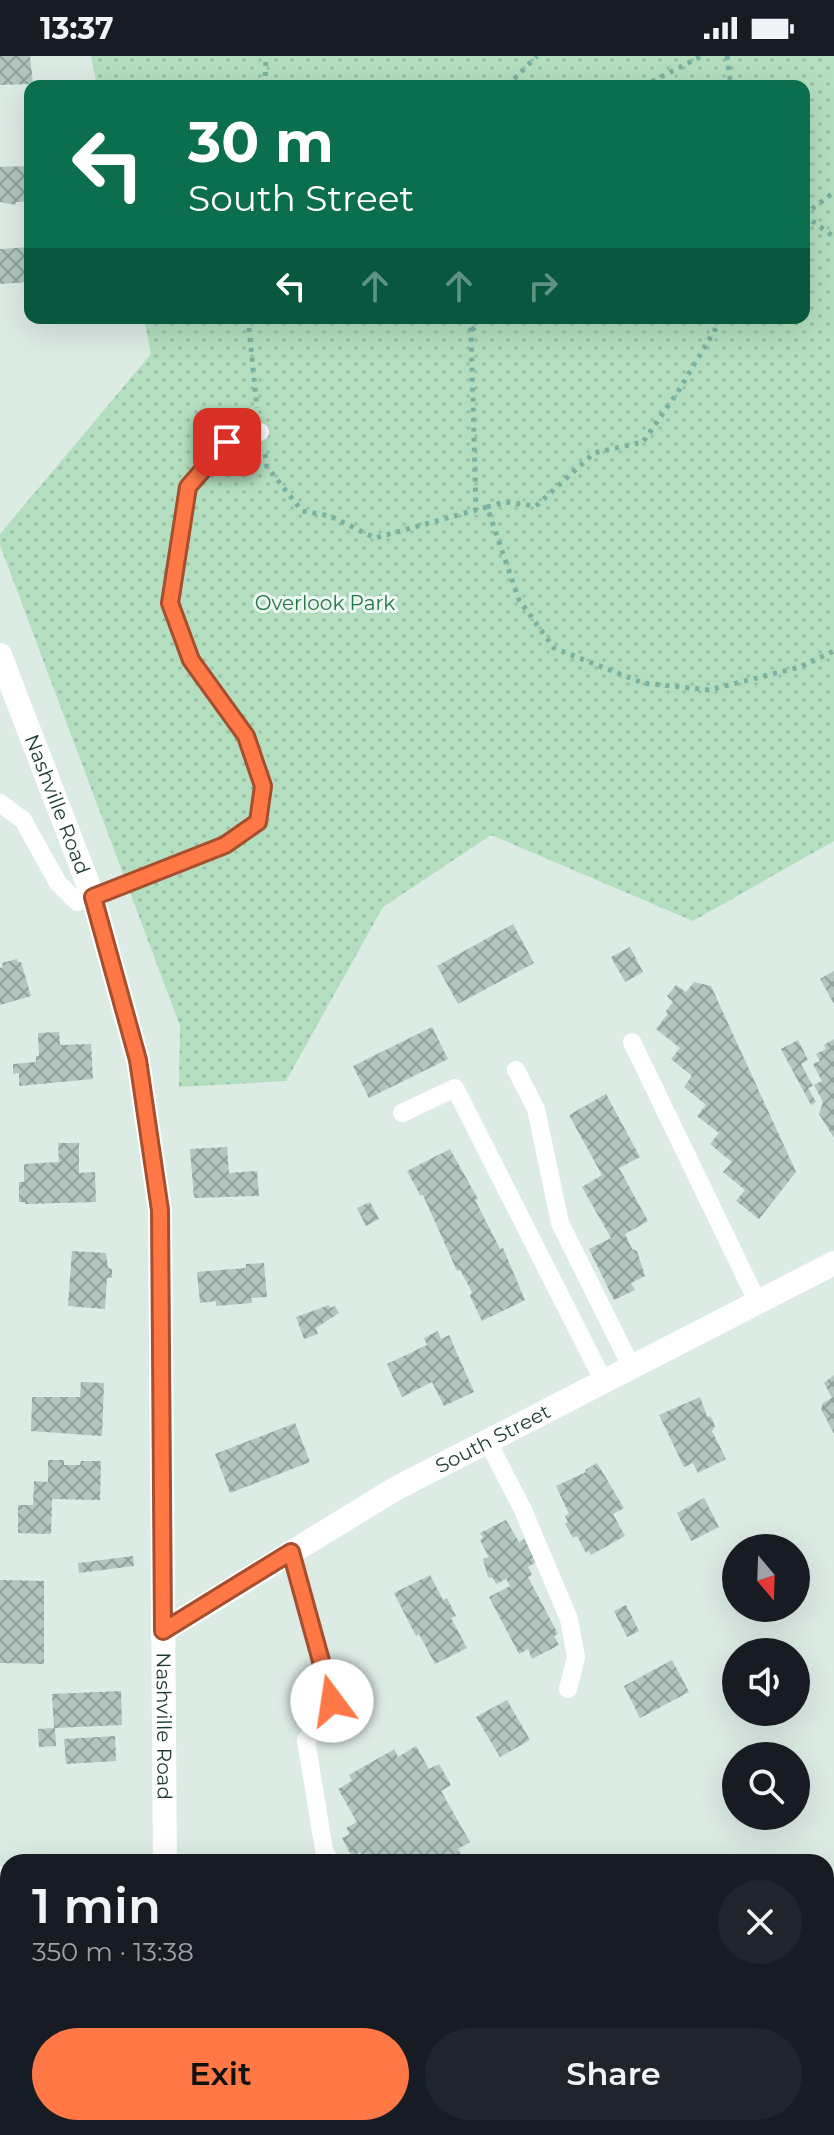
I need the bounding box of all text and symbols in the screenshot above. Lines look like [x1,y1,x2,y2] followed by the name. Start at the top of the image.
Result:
[40,10,113,47] text: 13:37
[188,108,334,176] text: 30 m
[56,112,160,216] icon: left
[188,176,414,220] text: South Street
[269,264,313,308] icon: left
[353,264,397,308] icon: ahead
[437,264,481,308] icon: ahead
[521,264,565,308] icon: right
[193,408,261,476] pin
[205,420,249,464] icon: arrive
[255,591,395,615] park label: Overlook Park
[20,731,95,878] street label: Nashville Road
[431,1399,554,1478] street label: South Street
[722,1534,810,1622] north arrow
[722,1534,810,1830] map controls
[722,1638,810,1726] button: sound
[151,1652,177,1800] street label: Nashville Road
[290,1659,374,1743] position arrow
[722,1742,810,1830] button: search
[32,1877,161,1935] text: 1 min
[718,1880,802,1964] button: close
[32,1936,194,1968] text: 350 m · 13:38
[32,2028,409,2120] button: Exit
[425,2028,802,2120] button: Share

